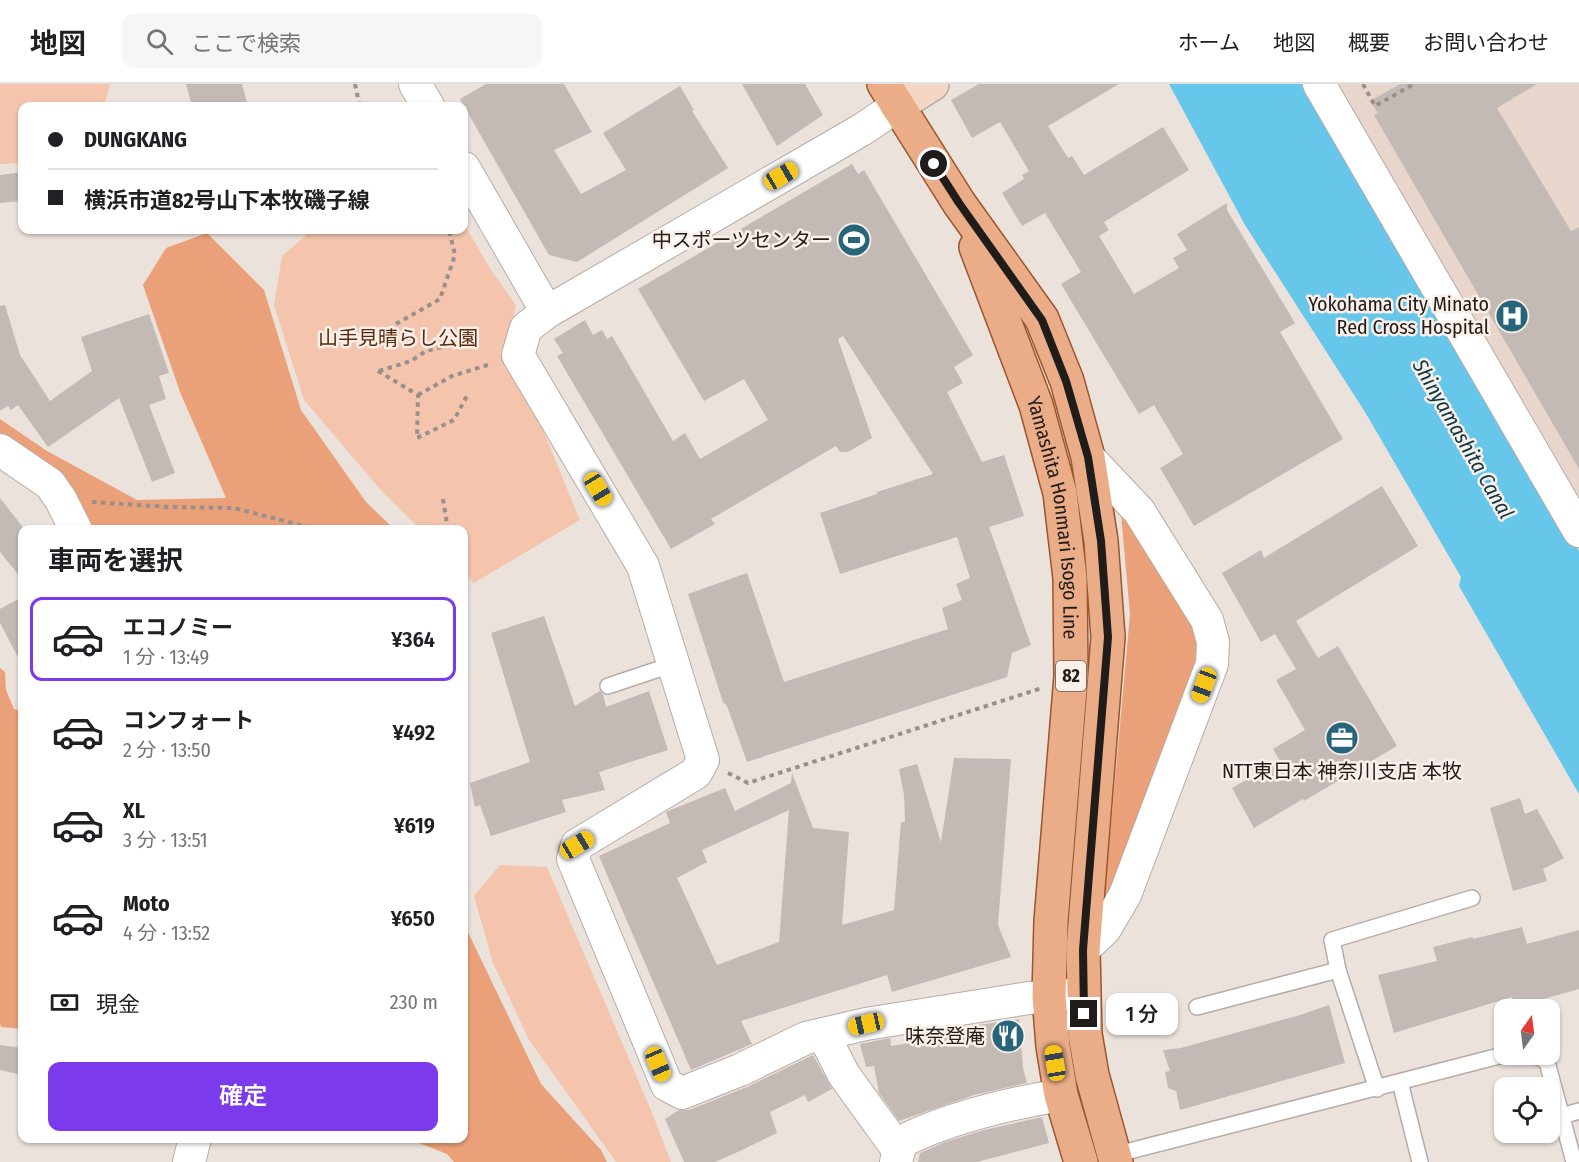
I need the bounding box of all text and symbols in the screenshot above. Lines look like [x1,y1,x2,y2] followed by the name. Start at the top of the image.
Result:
[122,14,542,68] search box
[143,25,176,58] icon: search
[30,27,86,60] text: 地図
[191,30,301,57] text: ここで検索
[1178,30,1240,56] text: ホーム
[1273,30,1315,56] text: 地図
[1348,30,1390,56] text: 概要
[1423,30,1549,56] text: お問い合わせ
[84,126,187,153] text: DUNGKANG
[920,150,947,177] route start
[761,159,801,193] car
[84,187,370,214] text: 横浜市道82号山下本牧磯子線
[836,222,872,258] sports icon: 中スポーツセンター
[651,228,831,252] place label: 中スポーツセンター
[1308,292,1489,339] place label: Yokohama City Minato Red Cross Hospital
[1494,298,1530,334] hospital icon: Yokohama City Minato Red Cross Hospital
[318,326,478,350] park label: 山手見晴らし公園
[1406,354,1519,524] water label: Shinyamashita Canal
[1022,393,1083,640] street label: Yamashita Honmari Isogo Line
[581,469,615,509] car
[48,545,183,577] text: 車両を選択
[51,612,105,666] icon: car
[123,614,233,641] text: エコノミー
[391,626,435,653] text: ¥364
[123,645,209,669] text: 1 分 · 13:49
[1056,661,1086,691] road number: 82
[1189,665,1219,705] car
[51,705,105,759] icon: car
[123,707,254,734] text: コンフォート
[393,719,435,746] text: ¥492
[1324,720,1360,756] office icon: NTT東日本 神奈川支店 本牧
[123,738,211,762] text: 2 分 · 13:50
[1222,759,1462,783] place label: NTT東日本 神奈川支店 本牧
[123,797,145,824] text: XL
[51,798,105,852] icon: car
[394,812,435,839] text: ¥619
[123,828,208,852] text: 3 分 · 13:51
[557,828,597,862] car
[123,890,170,917] text: Moto
[51,891,105,945] icon: car
[391,905,435,932] text: ¥650
[123,921,210,945] text: 4 分 · 13:52
[48,986,81,1019] icon: cash
[390,990,438,1014] text: 230 m
[96,991,140,1018] text: 現金
[1105,993,1177,1035] callout: 1 分
[1494,999,1560,1065] north arrow
[1494,999,1560,1143] map controls
[1070,1000,1097,1027] route end
[1126,1002,1158,1026] text: 1 分
[846,1011,886,1037] car
[990,1018,1026,1054] restaurant icon: 味奈登庵
[905,1024,985,1048] place label: 味奈登庵
[643,1044,673,1084] car
[1043,1044,1067,1082] car
[48,1062,438,1131] button: 確定
[1494,1077,1560,1143] button: locate

